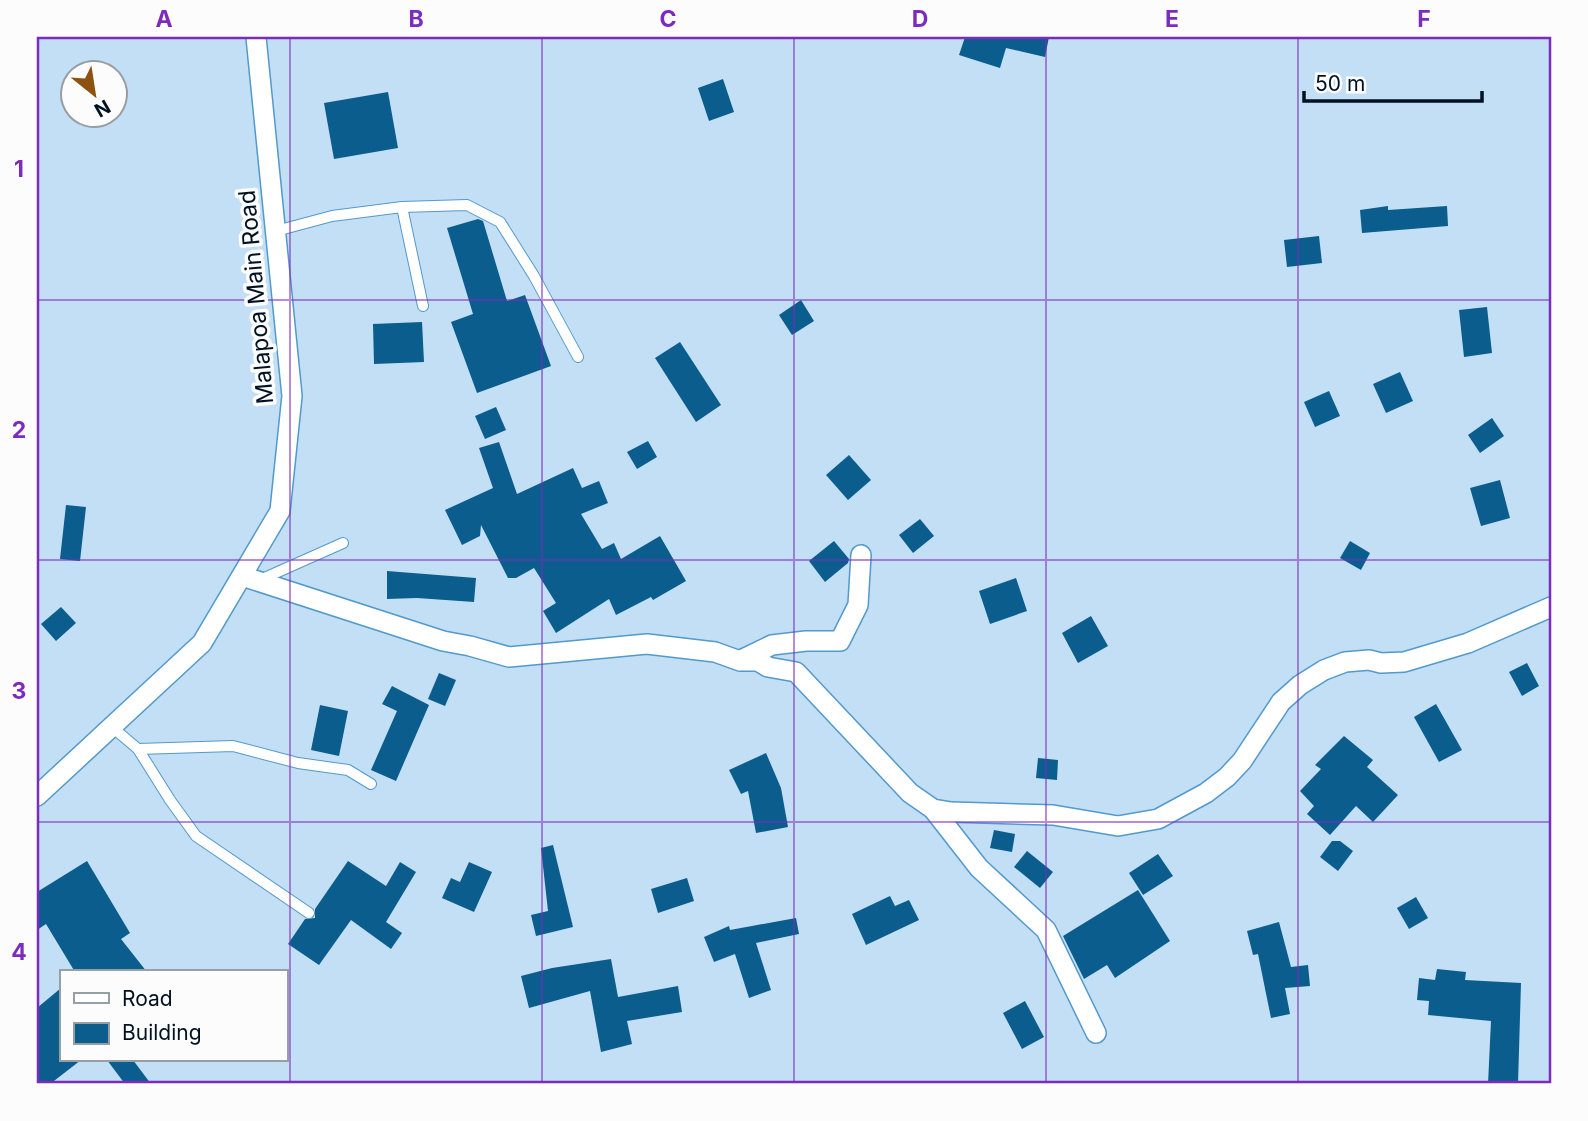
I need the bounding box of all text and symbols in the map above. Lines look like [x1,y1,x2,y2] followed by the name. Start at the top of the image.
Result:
[155,5,173,33] text: A
[408,5,424,33] text: B
[659,5,677,33] text: C
[912,5,928,33] text: D
[1165,5,1179,33] text: E
[1417,5,1431,33] text: F
[60,60,130,130] north arrow
[1304,60,1483,104] scale bar
[1315,71,1365,96] text: 50 m
[90,95,114,122] text: N
[14,155,24,183] text: 1
[233,189,279,405] street label: Malapoa Main Road
[12,416,26,444] text: 2
[12,677,26,705] text: 3
[11,938,27,966] text: 4
[60,970,287,1062] legend
[122,986,173,1011] text: Road
[122,1020,202,1045] text: Building

